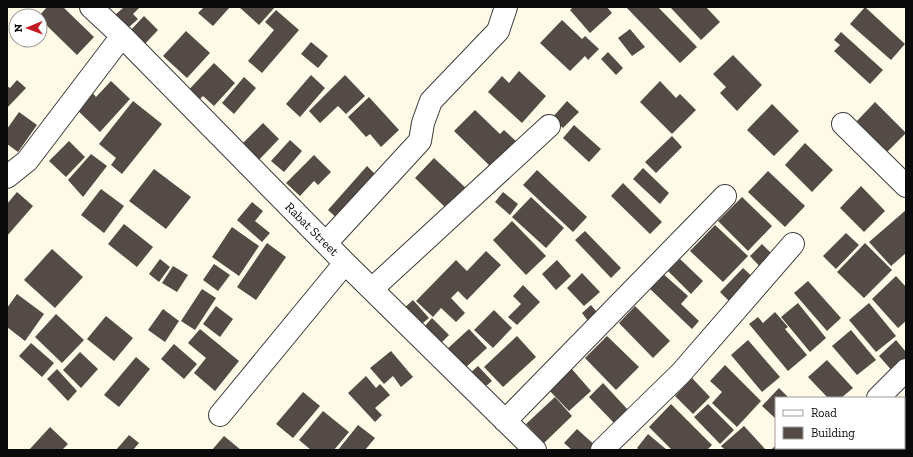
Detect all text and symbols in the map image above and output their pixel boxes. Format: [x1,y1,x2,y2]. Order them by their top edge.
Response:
north arrow [8,8,48,48]
text: N [12,23,25,32]
street label: Rabat Street [282,199,342,259]
legend [775,397,905,449]
text: Road [811,406,837,420]
text: Building [811,426,855,440]

